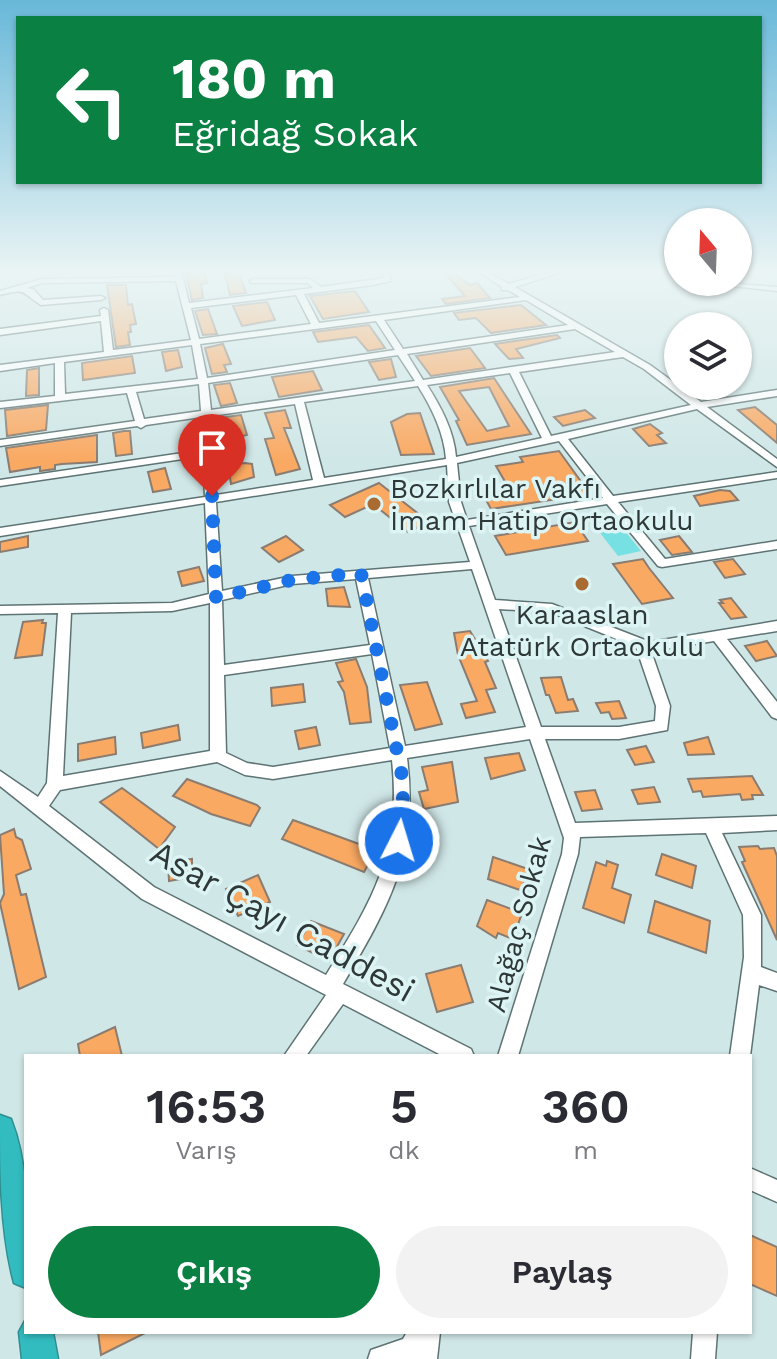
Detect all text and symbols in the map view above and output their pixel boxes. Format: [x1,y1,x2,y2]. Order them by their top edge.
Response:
text: 180 m [172,46,336,112]
icon: left [40,48,144,152]
text: Eğridağ Sokak [172,113,418,155]
north arrow [664,208,752,296]
map controls [664,208,752,400]
button: layers [664,312,752,400]
pin [178,414,246,496]
icon: arrive [190,426,234,470]
place label: Bozkırlılar Vakfı İmam Hatip Ortaokulu [390,472,694,537]
marker: Bozkırlılar Vakfı İmam Hatip Ortaokulu [365,495,383,513]
marker: Karaaslan Atatürk Ortaokulu [573,575,591,593]
place label: Karaaslan Atatürk Ortaokulu [460,598,704,663]
position arrow [357,799,441,883]
street label: Asar Çayı Caddesi [144,832,422,1010]
street label: Alağaç Sokak [479,832,558,1016]
text: 16:53 [146,1078,266,1135]
text: 5 [390,1078,418,1135]
text: 360 [542,1078,630,1135]
text: Varış [176,1135,237,1165]
text: dk [388,1135,419,1165]
text: m [573,1135,598,1165]
button: Çıkış [48,1226,380,1318]
button: Paylaş [396,1226,728,1318]

